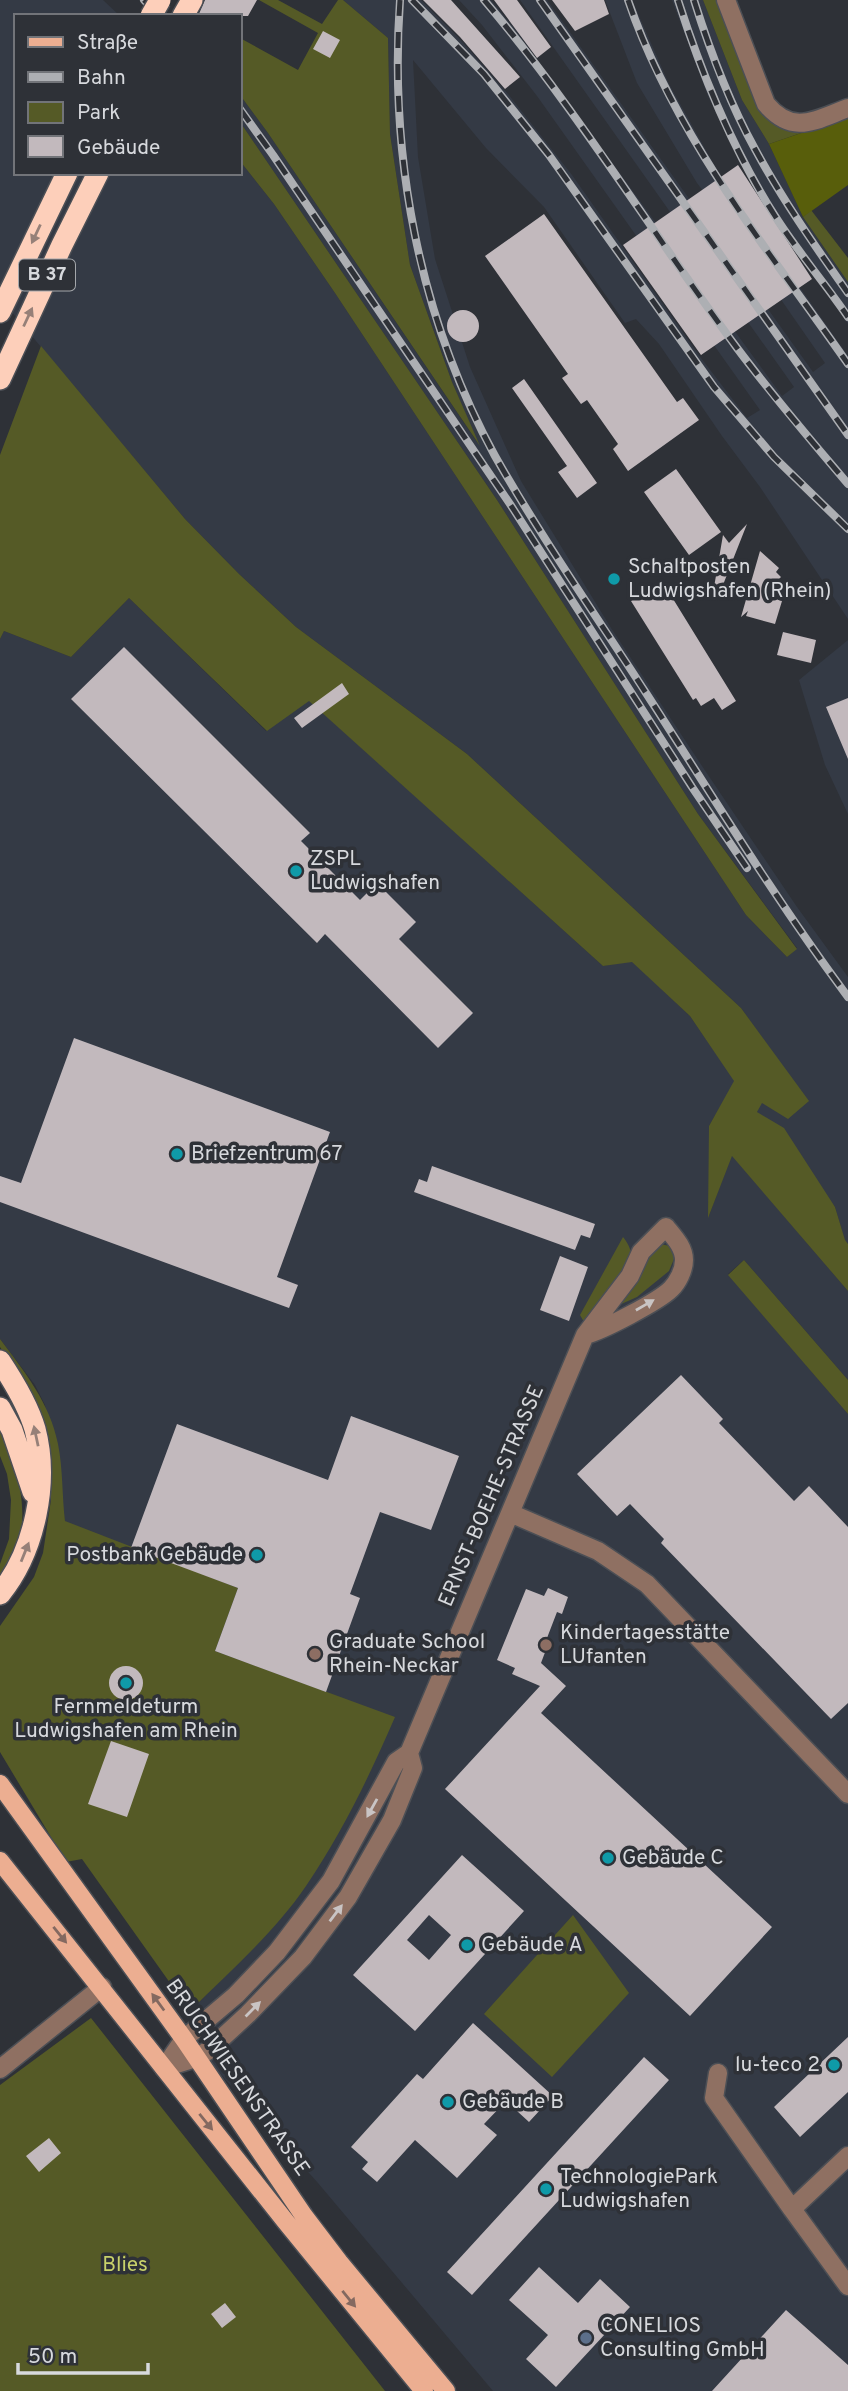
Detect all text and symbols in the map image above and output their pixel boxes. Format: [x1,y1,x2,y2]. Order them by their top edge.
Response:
legend [14,14,242,175]
text: Straße [77,30,138,57]
text: Bahn [77,65,126,92]
text: Park [77,100,120,127]
text: Gebäude [77,135,160,162]
one-way arrow [31,224,42,244]
road number: B 37 [19,260,75,290]
one-way arrow [22,307,34,327]
place label: Schaltposten Ludwigshafen (Rhein) [628,554,831,605]
marker: Schaltposten Ludwigshafen (Rhein) [606,571,622,587]
place label: ZSPL Ludwigshafen [310,846,440,897]
marker: ZSPL Ludwigshafen [288,863,304,879]
place label: Briefzentrum 67 [191,1141,342,1168]
marker: Briefzentrum 67 [169,1146,185,1162]
one-way arrow [636,1298,655,1311]
street label: ERNST-BOEHE-STRASSE [433,1381,551,1611]
one-way arrow [30,1425,41,1447]
one-way arrow [20,1541,31,1562]
place label: Postbank Gebäude [66,1542,243,1569]
marker: Postbank Gebäude [249,1547,265,1563]
place label: Kindertagesstätte LUfanten [560,1620,730,1671]
place label: Graduate School Rhein-Neckar [329,1629,485,1680]
marker: Kindertagesstätte LUfanten [538,1637,554,1653]
marker: Graduate School Rhein-Neckar [307,1646,323,1662]
marker: Fernmeldeturm Ludwigshafen am Rhein [118,1675,134,1691]
place label: Fernmeldeturm Ludwigshafen am Rhein [14,1694,238,1745]
one-way arrow [366,1798,378,1818]
place label: Gebäude C [622,1845,724,1872]
marker: Gebäude C [600,1850,616,1866]
one-way arrow [329,1904,343,1922]
one-way arrow [52,1925,67,1943]
place label: Gebäude A [481,1932,583,1959]
marker: Gebäude A [459,1937,475,1953]
street label: BRUCHWIESENSTRASSE [159,1974,315,2182]
one-way arrow [151,1993,165,2011]
one-way arrow [244,2001,261,2018]
place label: lu-teco 2 [735,2052,820,2079]
marker: lu-teco 2 [826,2057,842,2073]
place label: Gebäude B [462,2089,564,2116]
marker: Gebäude B [440,2094,456,2110]
one-way arrow [199,2113,213,2131]
place label: TechnologiePark Ludwigshafen [560,2164,718,2215]
marker: TechnologiePark Ludwigshafen [538,2181,554,2197]
park label: Blies [102,2252,148,2279]
one-way arrow [341,2291,356,2308]
place label: CONELIOS Consulting GmbH [600,2313,765,2364]
marker: CONELIOS Consulting GmbH [578,2330,594,2346]
scale bar [18,2332,147,2376]
text: 50 m [28,2344,77,2371]

